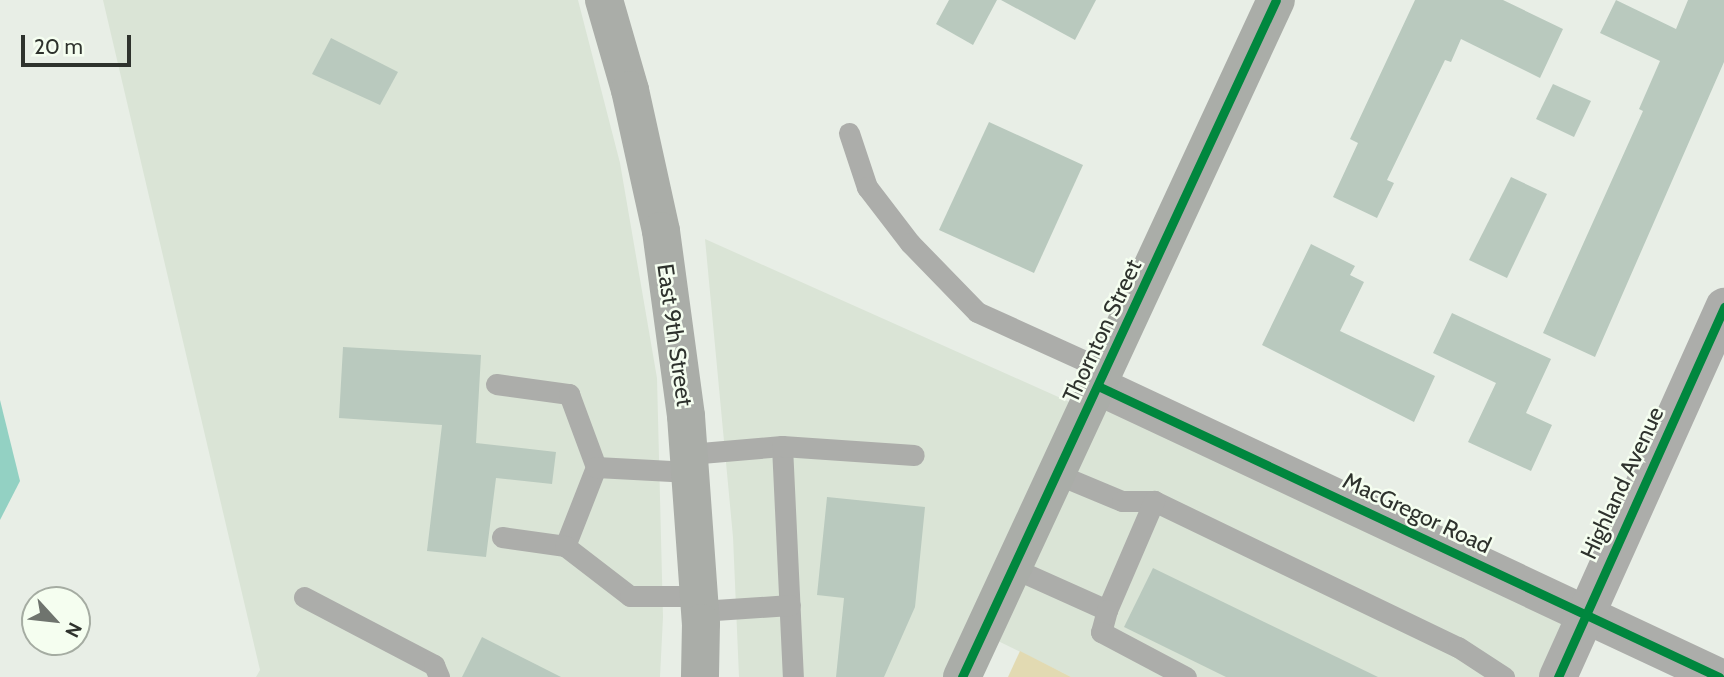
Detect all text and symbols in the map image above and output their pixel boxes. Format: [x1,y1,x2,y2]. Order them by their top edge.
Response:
scale bar [24,21,135,65]
text: 20 m [34,34,83,59]
street label: Thornton Street [1057,255,1147,407]
street label: East 9th Street [651,262,699,408]
street label: Highland Avenue [1575,402,1669,564]
street label: MacGregor Road [1339,467,1495,559]
north arrow [21,586,91,656]
text: N [60,619,87,641]

